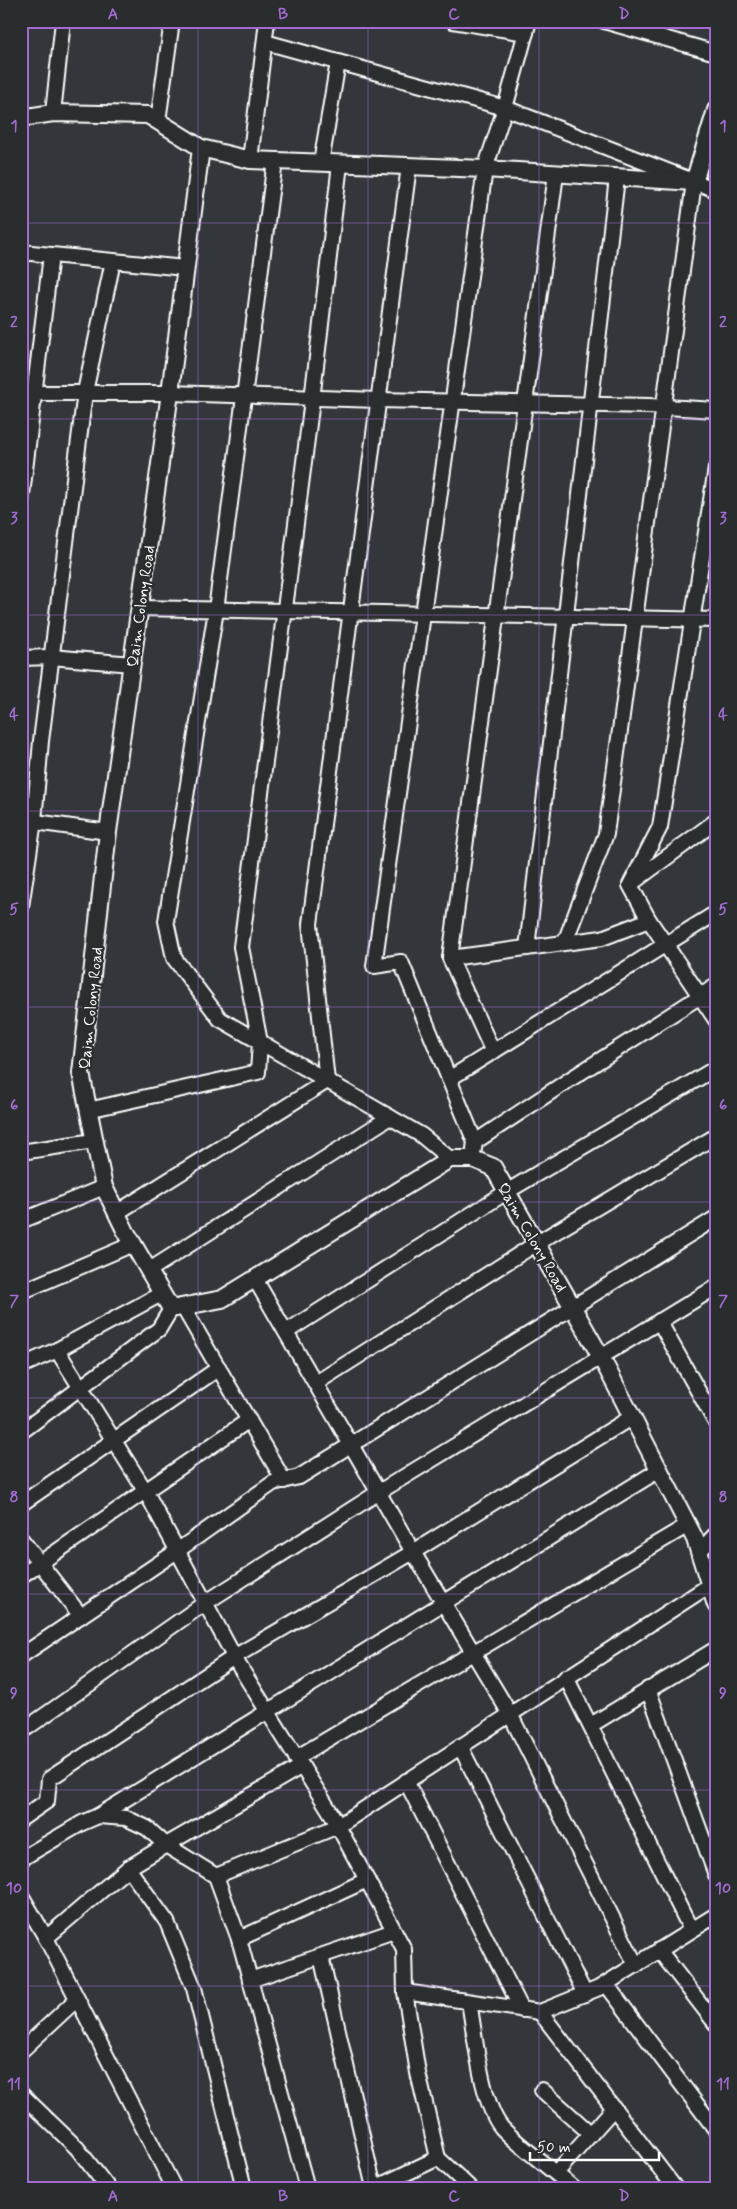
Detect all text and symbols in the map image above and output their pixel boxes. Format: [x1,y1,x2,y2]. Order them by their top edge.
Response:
text: A [108,4,118,25]
text: B [278,4,288,25]
text: C [448,4,460,25]
text: D [618,4,630,25]
text: 1 [10,116,18,137]
text: 1 [719,116,727,137]
text: 2 [10,312,18,333]
text: 2 [719,312,727,333]
text: 3 [10,508,18,529]
text: 3 [719,508,727,529]
street label: Qaim Colony Road [123,544,160,669]
text: 4 [9,704,19,725]
text: 4 [718,704,728,725]
text: 5 [9,899,19,920]
text: 5 [718,899,728,920]
street label: Qaim Colony Road [75,946,108,1070]
text: 6 [10,1095,18,1116]
text: 6 [719,1095,727,1116]
street label: Qaim Colony Road [492,1179,572,1296]
text: 7 [9,1291,19,1312]
text: 7 [718,1291,728,1312]
text: 8 [9,1487,19,1508]
text: 8 [718,1487,728,1508]
text: 9 [10,1683,18,1704]
text: 9 [719,1683,727,1704]
text: 10 [6,1878,22,1899]
text: 10 [715,1878,731,1899]
text: 11 [7,2074,21,2095]
text: 11 [716,2074,730,2095]
scale bar [530,2129,658,2161]
text: 50 m [537,2138,571,2158]
text: A [108,2186,118,2207]
text: B [278,2186,288,2207]
text: C [448,2186,460,2207]
text: D [618,2186,630,2207]

